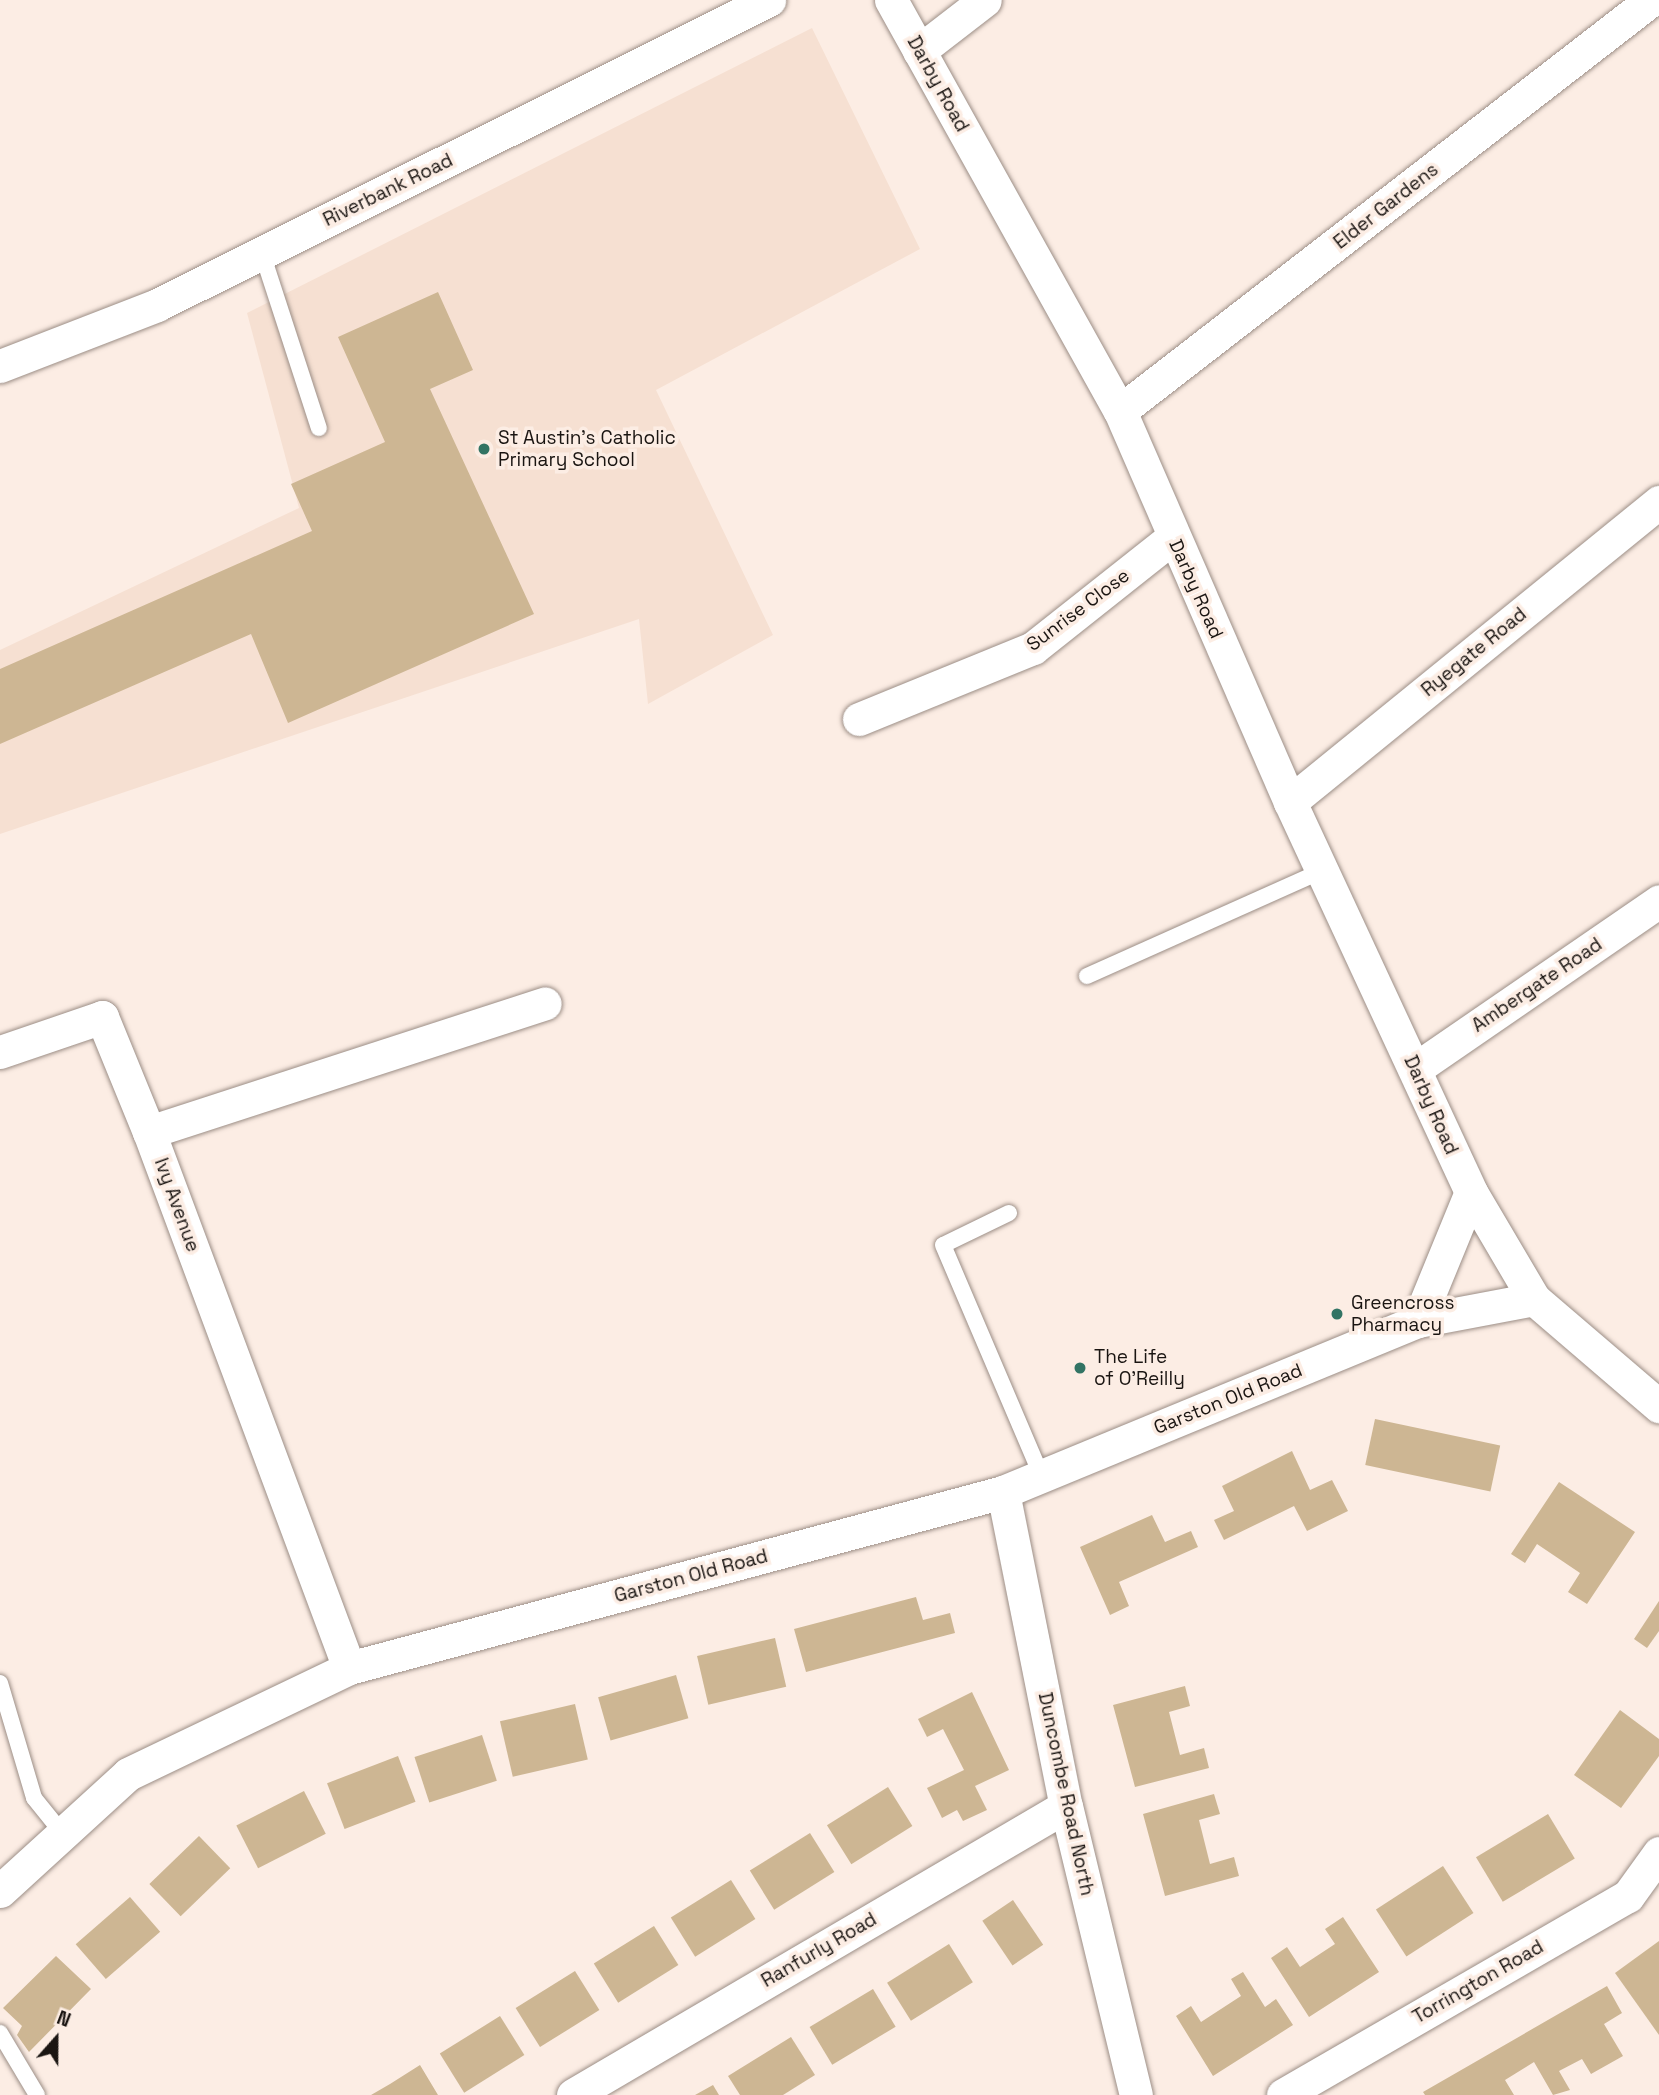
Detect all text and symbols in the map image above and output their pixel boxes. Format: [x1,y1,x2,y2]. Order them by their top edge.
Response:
street label: Darby Road [902,32,974,136]
street label: Riverbank Road [319,149,457,231]
street label: Elder Gardens [1329,158,1443,254]
place label: St Austin's Catholic Primary School [498,427,676,471]
marker: St Austin's Catholic Primary School [476,441,492,457]
street label: Darby Road [1164,536,1228,642]
street label: Sunrise Close [1022,564,1134,656]
street label: Ryegate Road [1417,603,1531,701]
street label: Ambergate Road [1467,933,1607,1037]
street label: Darby Road [1399,1052,1463,1158]
street label: Ivy Avenue [149,1155,205,1255]
place label: Greencross Pharmacy [1351,1292,1454,1336]
marker: Greencross Pharmacy [1329,1306,1345,1322]
place label: The Life of O'Reilly [1094,1346,1185,1390]
street label: Garston Old Road [1150,1359,1306,1439]
marker: The Life of O'Reilly [1072,1360,1088,1376]
street label: Garston Old Road [612,1545,770,1607]
street label: Duncombe Road North [1033,1690,1099,1898]
street label: Ranfurly Road [757,1908,881,1992]
street label: Torrington Road [1409,1935,1547,2029]
north arrow [21,2004,91,2074]
text: N [53,2005,74,2033]

